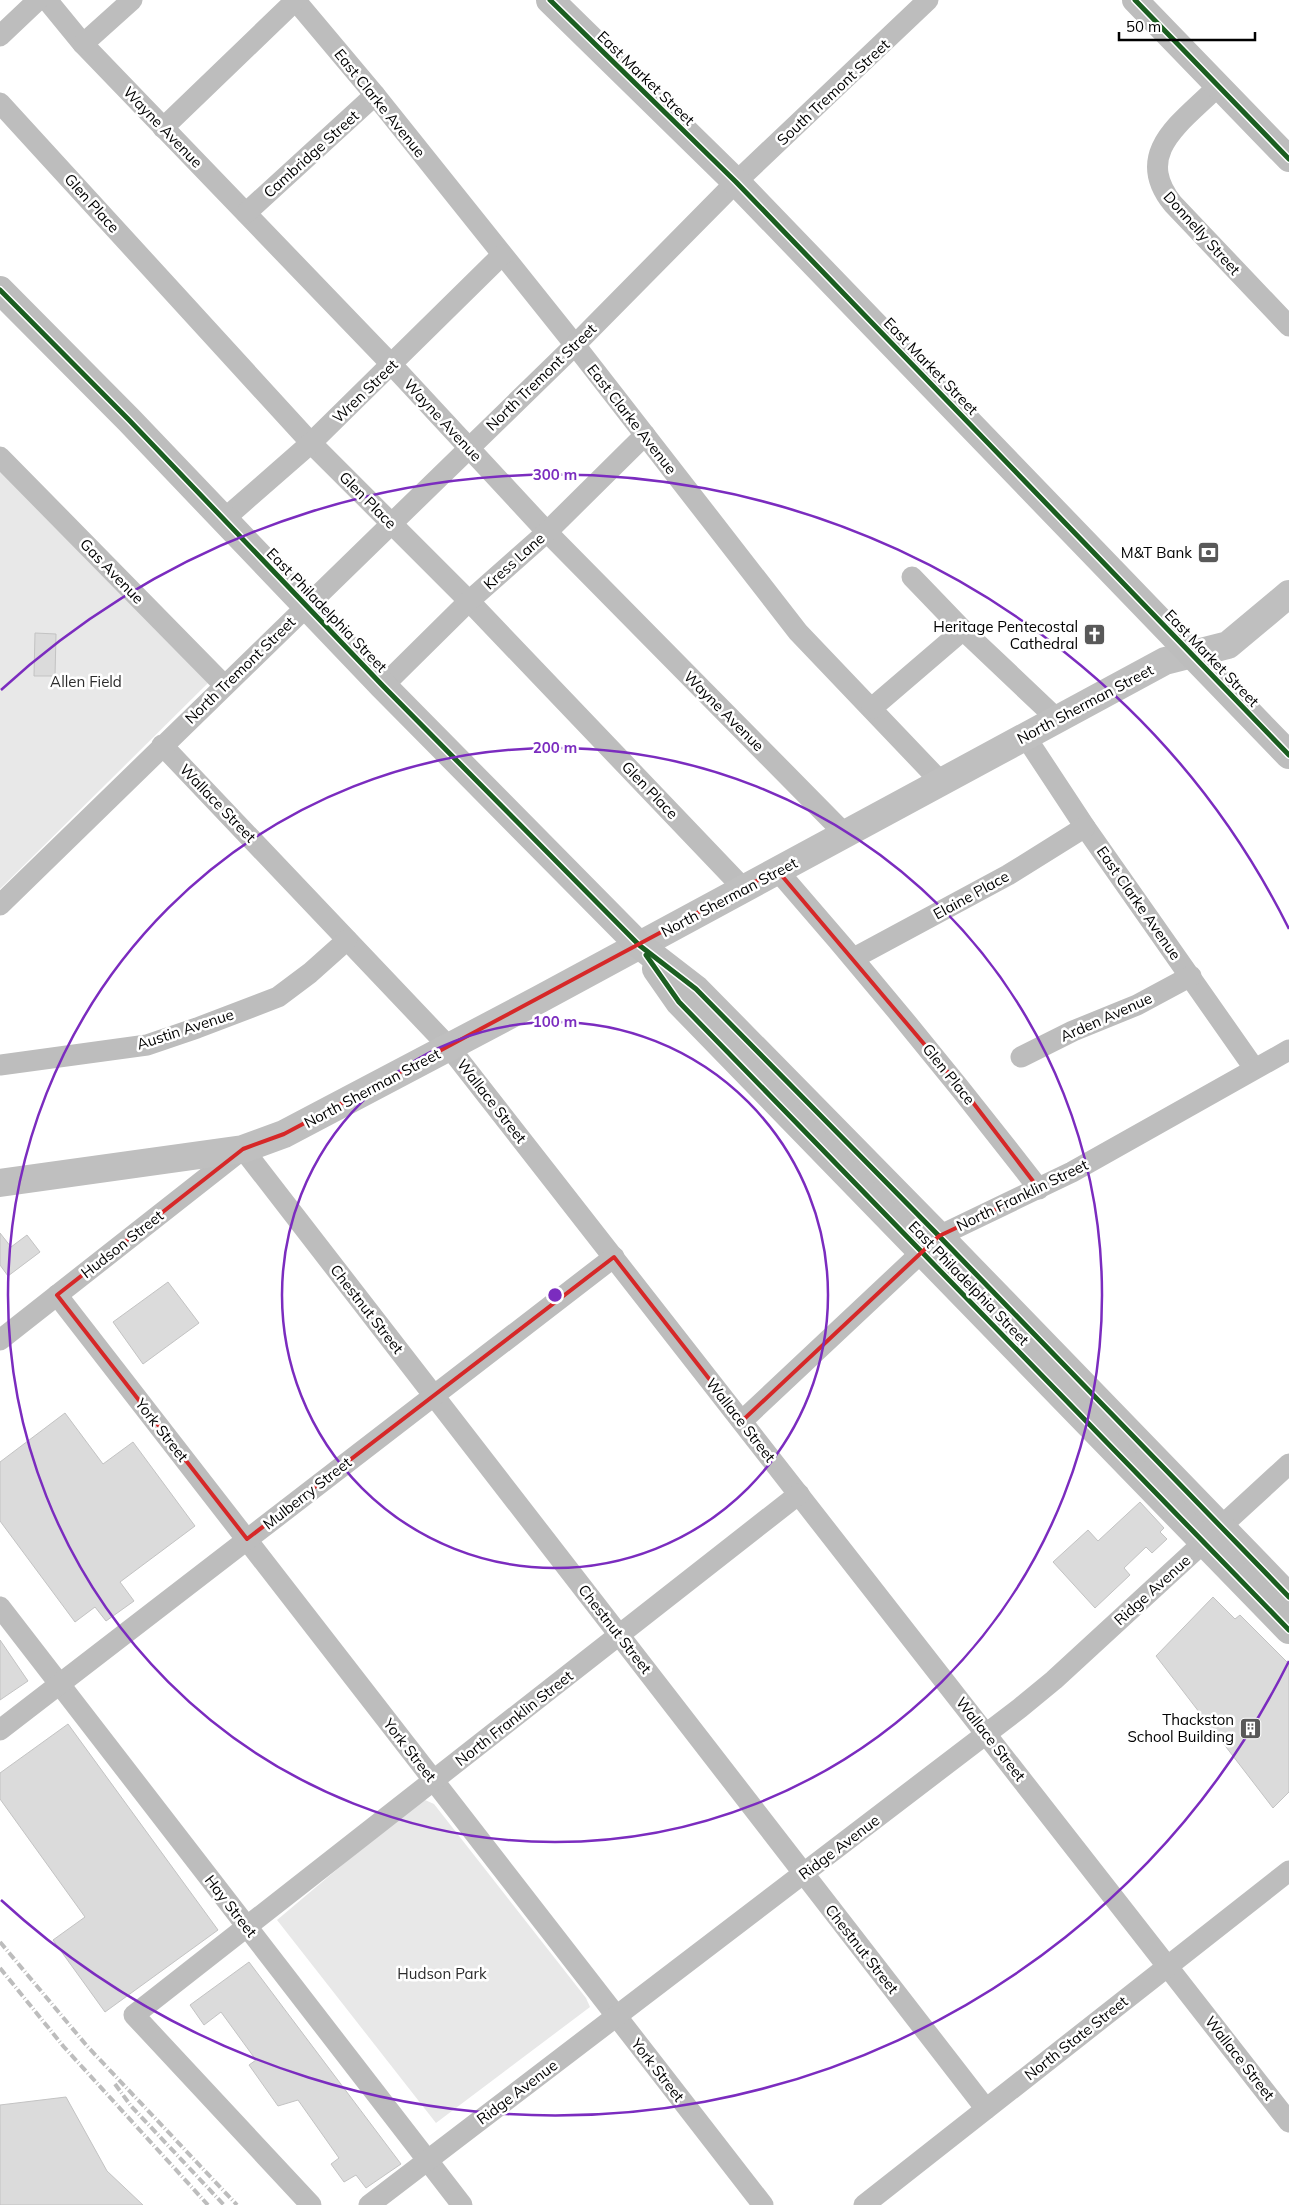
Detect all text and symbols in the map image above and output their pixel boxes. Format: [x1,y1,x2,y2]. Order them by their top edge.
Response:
scale bar [1119,10,1255,42]
text: 50 m [1126,17,1161,36]
street label: East Market Street [593,27,699,129]
street label: South Tremont Street [773,35,893,149]
street label: East Clarke Avenue [330,45,430,161]
street label: Wayne Avenue [119,82,207,172]
street label: Cambridge Street [259,106,363,202]
street label: Glen Place [60,169,124,237]
street label: Donnelly Street [1159,187,1245,279]
street label: East Market Street [880,313,982,419]
street label: North Tremont Street [482,319,600,435]
street label: Wren Street [328,355,402,427]
street label: East Clarke Avenue [583,360,681,478]
street label: Wayne Avenue [400,375,486,465]
text: 300 m [533,465,577,484]
street label: Glen Place [335,467,401,533]
street label: Kress Lane [479,529,549,593]
street label: Gas Avenue [76,534,148,608]
bank icon: M&T Bank [1196,540,1220,564]
place label: M&T Bank [1121,543,1192,562]
street label: East Philadelphia Street [263,544,391,676]
street label: East Market Street [1161,605,1263,711]
street label: North Tremont Street [181,612,299,728]
place label: Heritage Pentecostal Cathedral [933,617,1078,653]
church icon: Heritage Pentecostal Cathedral [1082,623,1106,647]
street label: North Sherman Street [1014,660,1156,748]
street label: Wayne Avenue [680,667,768,755]
park label: Allen Field [50,672,122,691]
text: 200 m [533,738,577,757]
street label: Glen Place [618,757,682,823]
street label: Wallace Street [176,760,260,846]
street label: East Clarke Avenue [1093,843,1185,963]
street label: North Sherman Street [658,853,800,941]
street label: Elaine Place [930,866,1012,924]
street label: Arden Avenue [1057,988,1155,1046]
street label: Austin Avenue [134,1004,236,1054]
text: 100 m [533,1012,577,1031]
street label: Glen Place [919,1040,979,1108]
street label: North Sherman Street [301,1044,443,1132]
street label: Wallace Street [453,1055,531,1147]
street label: North Franklin Street [953,1155,1091,1235]
street label: Hudson Street [77,1206,167,1282]
street label: East Philadelphia Street [905,1217,1033,1349]
street label: Chestnut Street [326,1261,408,1357]
centre of rings [546,1286,564,1304]
street label: Wallace Street [702,1374,780,1466]
street label: York Street [131,1394,193,1465]
street label: Mulberry Street [259,1453,355,1533]
street label: Ridge Avenue [1110,1551,1194,1629]
street label: Chestnut Street [574,1581,656,1677]
street label: North Franklin Street [451,1666,577,1770]
street label: Wallace Street [952,1693,1030,1785]
place label: Thackston School Building [1127,1710,1234,1746]
street label: York Street [379,1714,441,1785]
building icon: Thackston School Building [1238,1716,1262,1740]
street label: Ridge Avenue [795,1810,883,1884]
street label: Hay Street [201,1871,261,1941]
street label: Chestnut Street [821,1901,903,1997]
park label: Hudson Park [397,1964,487,1983]
street label: North State Street [1021,1992,1131,2084]
street label: Wallace Street [1201,2012,1279,2104]
street label: York Street [627,2034,689,2105]
street label: Ridge Avenue [473,2055,561,2129]

